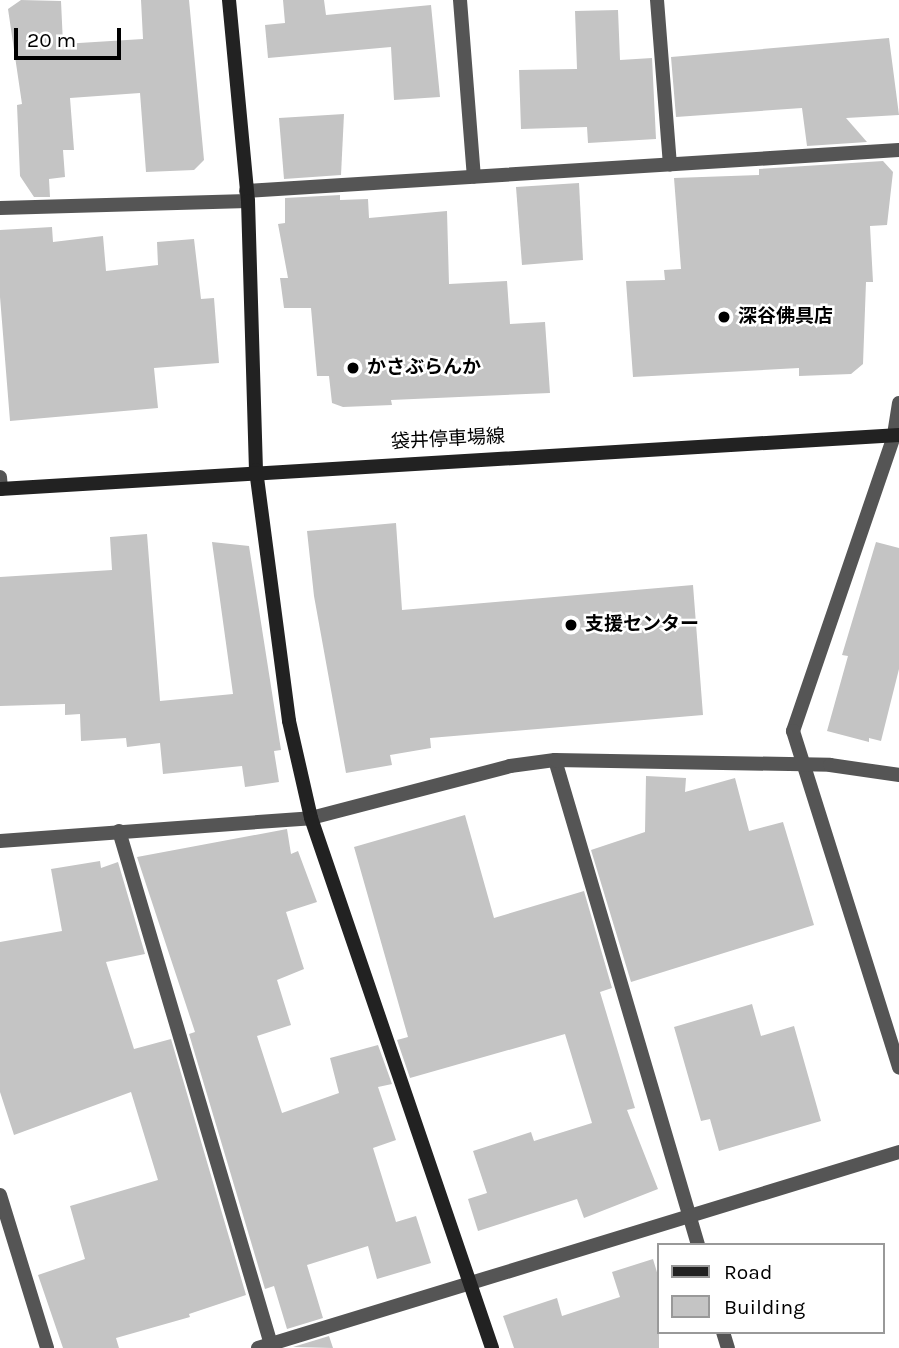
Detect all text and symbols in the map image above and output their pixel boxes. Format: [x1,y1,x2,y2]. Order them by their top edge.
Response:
scale bar [18,14,124,58]
text: 20 m [27,28,76,52]
place label: 深谷佛具店 [738,306,833,328]
marker: 深谷佛具店 [716,309,732,325]
place label: かさぶらんか [367,357,481,379]
marker: かさぶらんか [345,360,361,376]
street label: 袋井停車場線 [390,426,506,454]
place label: 支援センター [585,614,699,636]
marker: 支援センター [563,617,579,633]
legend [657,1243,885,1334]
text: Road [724,1260,772,1284]
text: Building [724,1295,805,1319]

